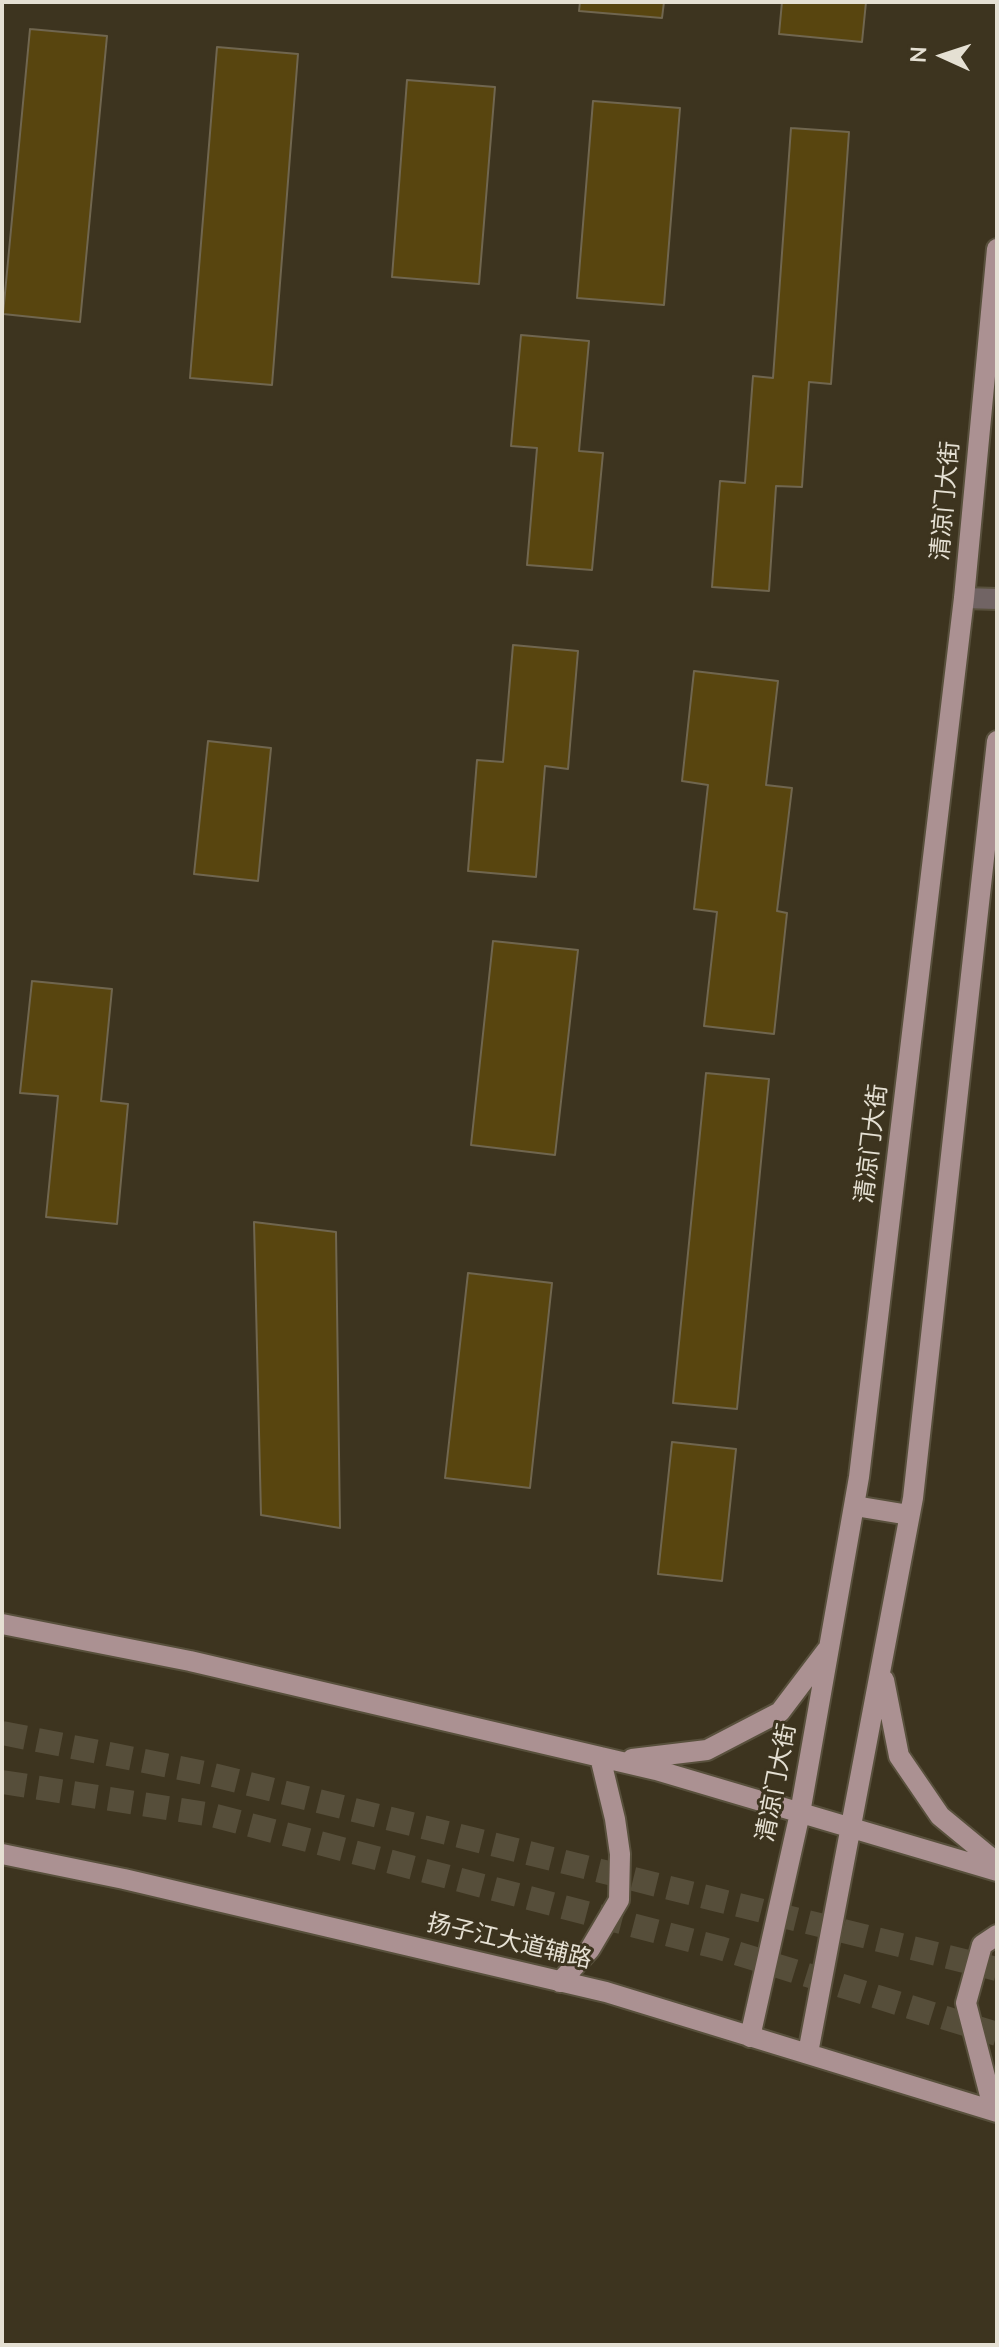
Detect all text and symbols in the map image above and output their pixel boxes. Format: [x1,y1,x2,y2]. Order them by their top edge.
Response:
north arrow [903,16,983,96]
text: N [904,46,934,64]
street label: 清凉门大街 [927,440,967,562]
street label: 清凉门大街 [851,1083,895,1205]
street label: 清凉门大街 [752,1721,804,1845]
street label: 扬子江大道辅路 [424,1910,594,1976]

